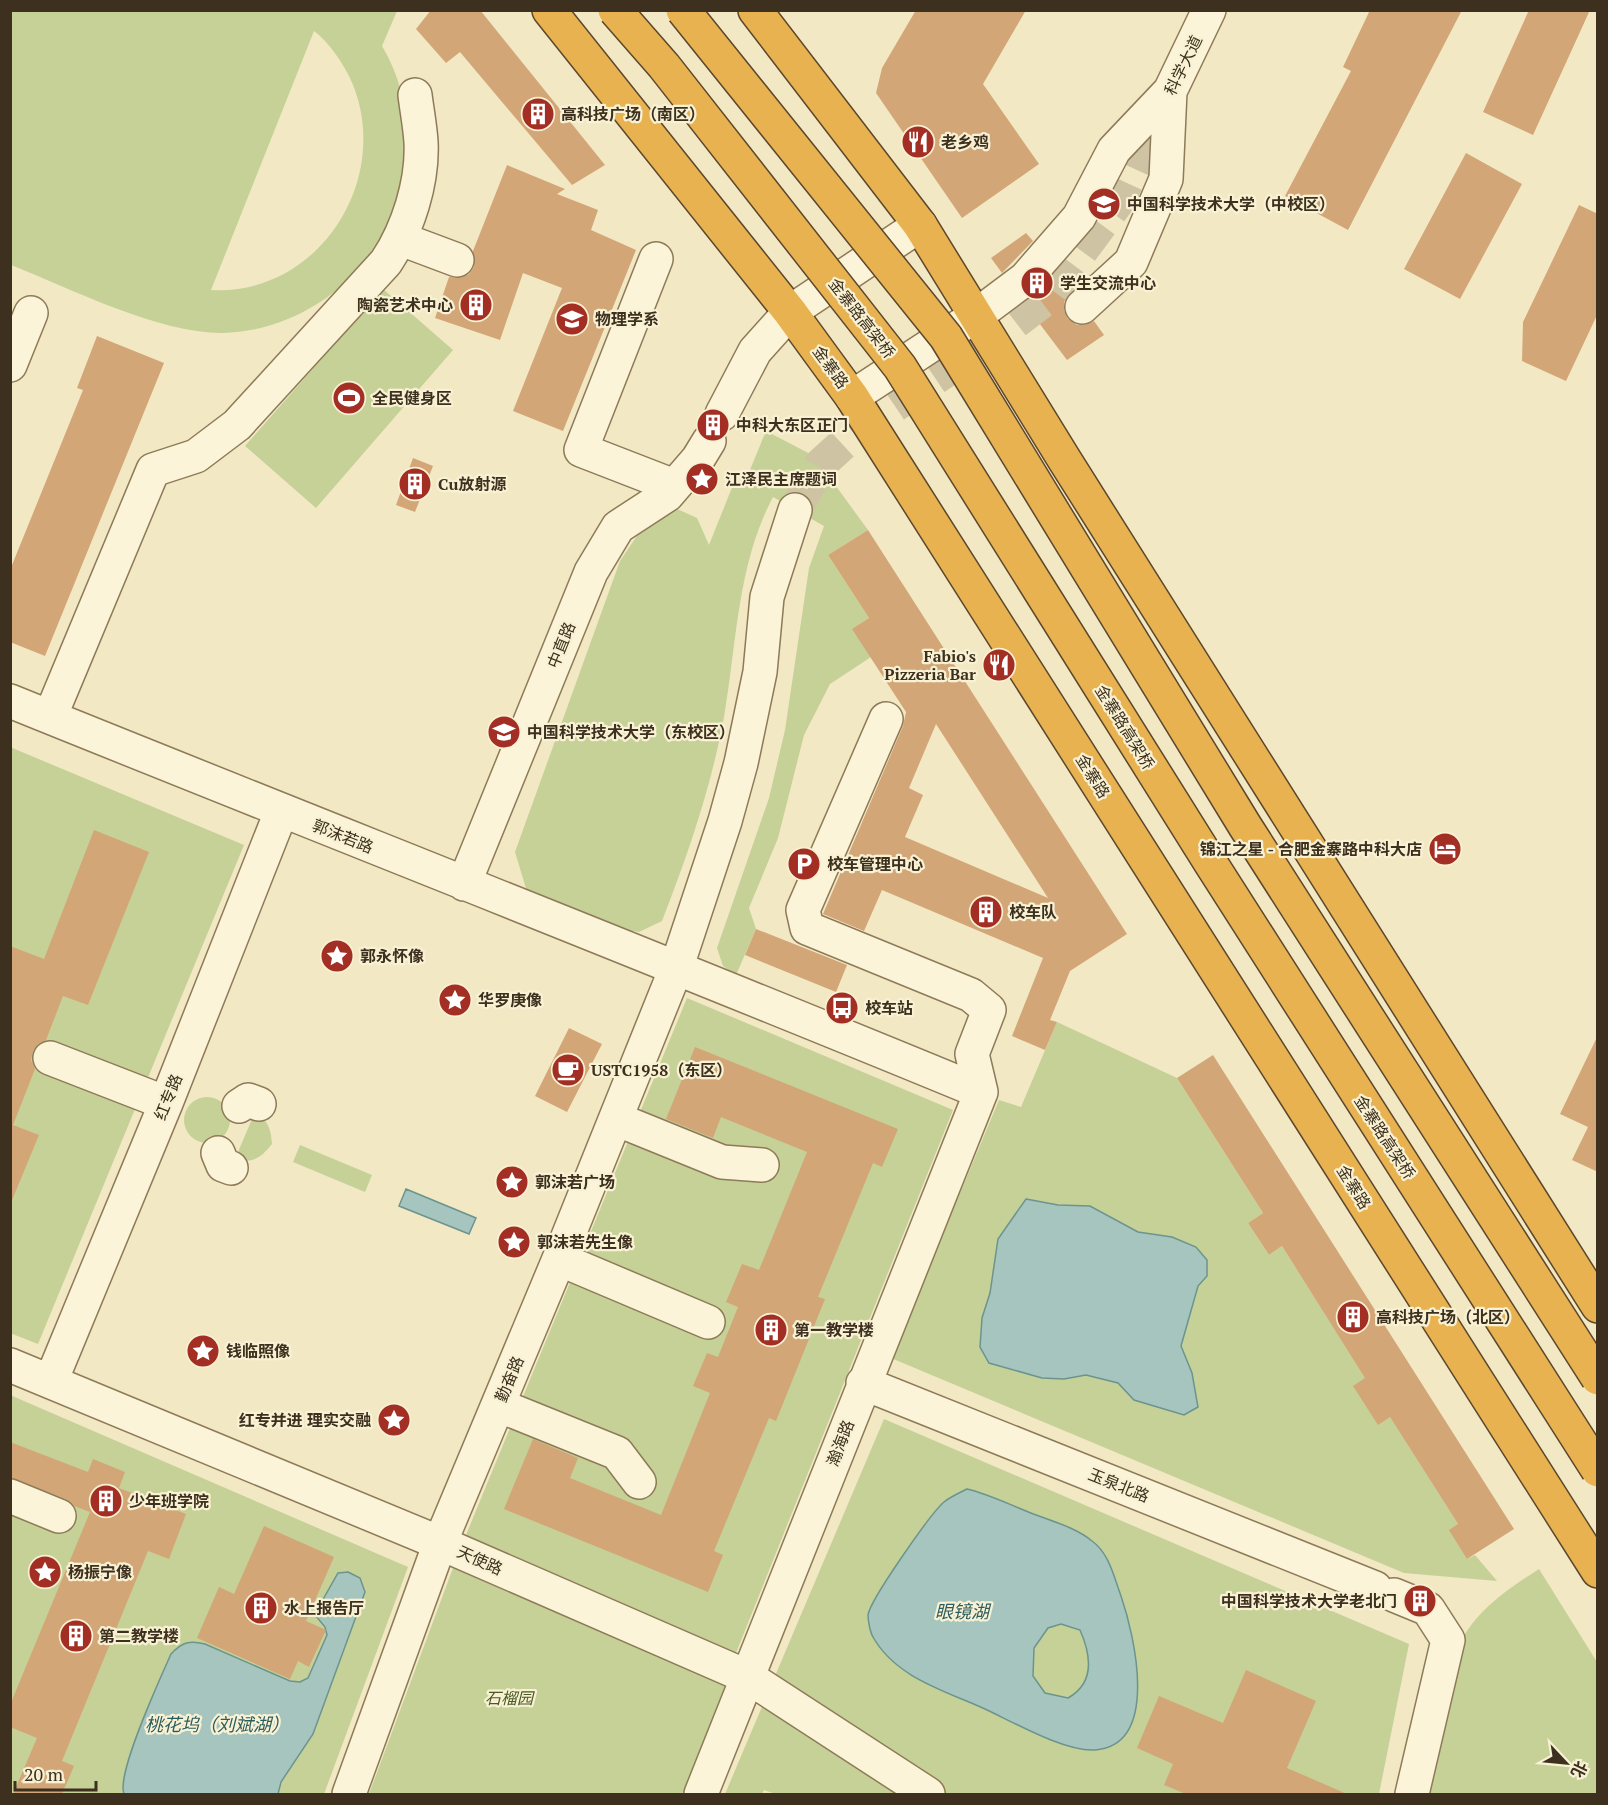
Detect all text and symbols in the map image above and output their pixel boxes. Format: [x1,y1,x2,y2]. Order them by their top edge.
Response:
street label: 科学大道 [1159,31,1207,99]
building icon: 高科技广场（南区） [520,96,556,132]
place label: 高科技广场（南区） [561,103,705,125]
restaurant icon: 老乡鸡 [900,124,936,160]
place label: 老乡鸡 [941,131,989,153]
school or university icon: 中国科学技术大学（中校区） [1086,186,1122,222]
place label: 中国科学技术大学（中校区） [1127,193,1335,215]
building icon: 学生交流中心 [1019,265,1055,301]
place label: 学生交流中心 [1060,272,1156,294]
street label: 金寨路高架桥 [824,273,900,363]
building icon: 陶瓷艺术中心 [458,287,494,323]
place label: 陶瓷艺术中心 [357,294,453,316]
school or university icon: 物理学系 [554,301,590,337]
place label: 物理学系 [595,308,659,330]
street label: 金寨路 [808,341,854,393]
sports icon: 全民健身区 [331,380,367,416]
place label: 全民健身区 [372,387,452,409]
building icon: 中科大东区正门 [695,407,731,443]
place label: 中科大东区正门 [736,414,848,436]
place icon: 江泽民主席题词 [684,461,720,497]
building icon: Cu放射源 [397,466,433,502]
place label: 江泽民主席题词 [725,468,837,490]
place label: Cu放射源 [438,473,506,495]
street label: 中直路 [542,619,580,671]
place label: Fabio's Pizzeria Bar [884,645,976,685]
restaurant icon: Fabio's Pizzeria Bar [981,647,1017,683]
street label: 金寨路高架桥 [1090,680,1160,774]
school or university icon: 中国科学技术大学（东校区） [486,714,522,750]
place label: 中国科学技术大学（东校区） [527,721,735,743]
street label: 金寨路 [1071,750,1115,802]
street label: 郭沫若路 [309,814,377,858]
hotel icon: 锦江之星 - 合肥金寨路中科大店 [1427,831,1463,867]
place label: 锦江之星 - 合肥金寨路中科大店 [1200,838,1422,860]
parking icon: 校车管理中心 [786,846,822,882]
place label: 校车管理中心 [827,853,923,875]
building icon: 校车队 [968,894,1004,930]
place label: 校车队 [1009,901,1057,923]
place icon: 郭永怀像 [319,938,355,974]
place label: 郭永怀像 [360,945,424,967]
place icon: 华罗庚像 [437,982,473,1018]
place label: 华罗庚像 [478,989,542,1011]
bus stop icon: 校车站 [824,990,860,1026]
place label: 校车站 [865,997,913,1019]
cafe icon: USTC1958（东区） [550,1052,586,1088]
place label: USTC1958（东区） [591,1059,732,1081]
street label: 红专路 [149,1071,187,1123]
street label: 金寨路高架桥 [1350,1091,1420,1183]
street label: 金寨路 [1332,1161,1376,1213]
place icon: 郭沫若广场 [494,1164,530,1200]
place label: 郭沫若广场 [535,1171,615,1193]
place icon: 郭沫若先生像 [496,1224,532,1260]
place label: 郭沫若先生像 [537,1231,633,1253]
building icon: 高科技广场（北区） [1335,1299,1371,1335]
place label: 高科技广场（北区） [1376,1306,1520,1328]
building icon: 第一教学楼 [753,1312,789,1348]
place label: 第一教学楼 [794,1319,874,1341]
place icon: 钱临照像 [185,1333,221,1369]
place label: 钱临照像 [226,1340,290,1362]
street label: 勤奋路 [489,1353,529,1405]
place icon: 红专并进 理实交融 [376,1402,412,1438]
place label: 红专并进 理实交融 [239,1409,371,1431]
street label: 瀚海路 [821,1417,859,1469]
street label: 玉泉北路 [1085,1463,1153,1507]
building icon: 少年班学院 [88,1483,124,1519]
place label: 少年班学院 [129,1490,209,1512]
street label: 天使路 [454,1540,506,1580]
place icon: 杨振宁像 [27,1554,63,1590]
place label: 杨振宁像 [68,1561,132,1583]
building icon: 中国科学技术大学老北门 [1402,1583,1438,1619]
building icon: 水上报告厅 [243,1590,279,1626]
place label: 中国科学技术大学老北门 [1221,1590,1397,1612]
place label: 水上报告厅 [284,1597,364,1619]
water label: 眼镜湖 [935,1599,992,1623]
building icon: 第二教学楼 [58,1618,94,1654]
place label: 第二教学楼 [99,1625,179,1647]
park label: 石榴园 [485,1687,535,1709]
water label: 桃花坞（刘斌湖） [145,1712,289,1736]
north arrow [1536,1733,1596,1793]
scale bar [15,1754,96,1792]
text: 北 [1566,1758,1593,1782]
text: 20 m [24,1762,64,1786]

